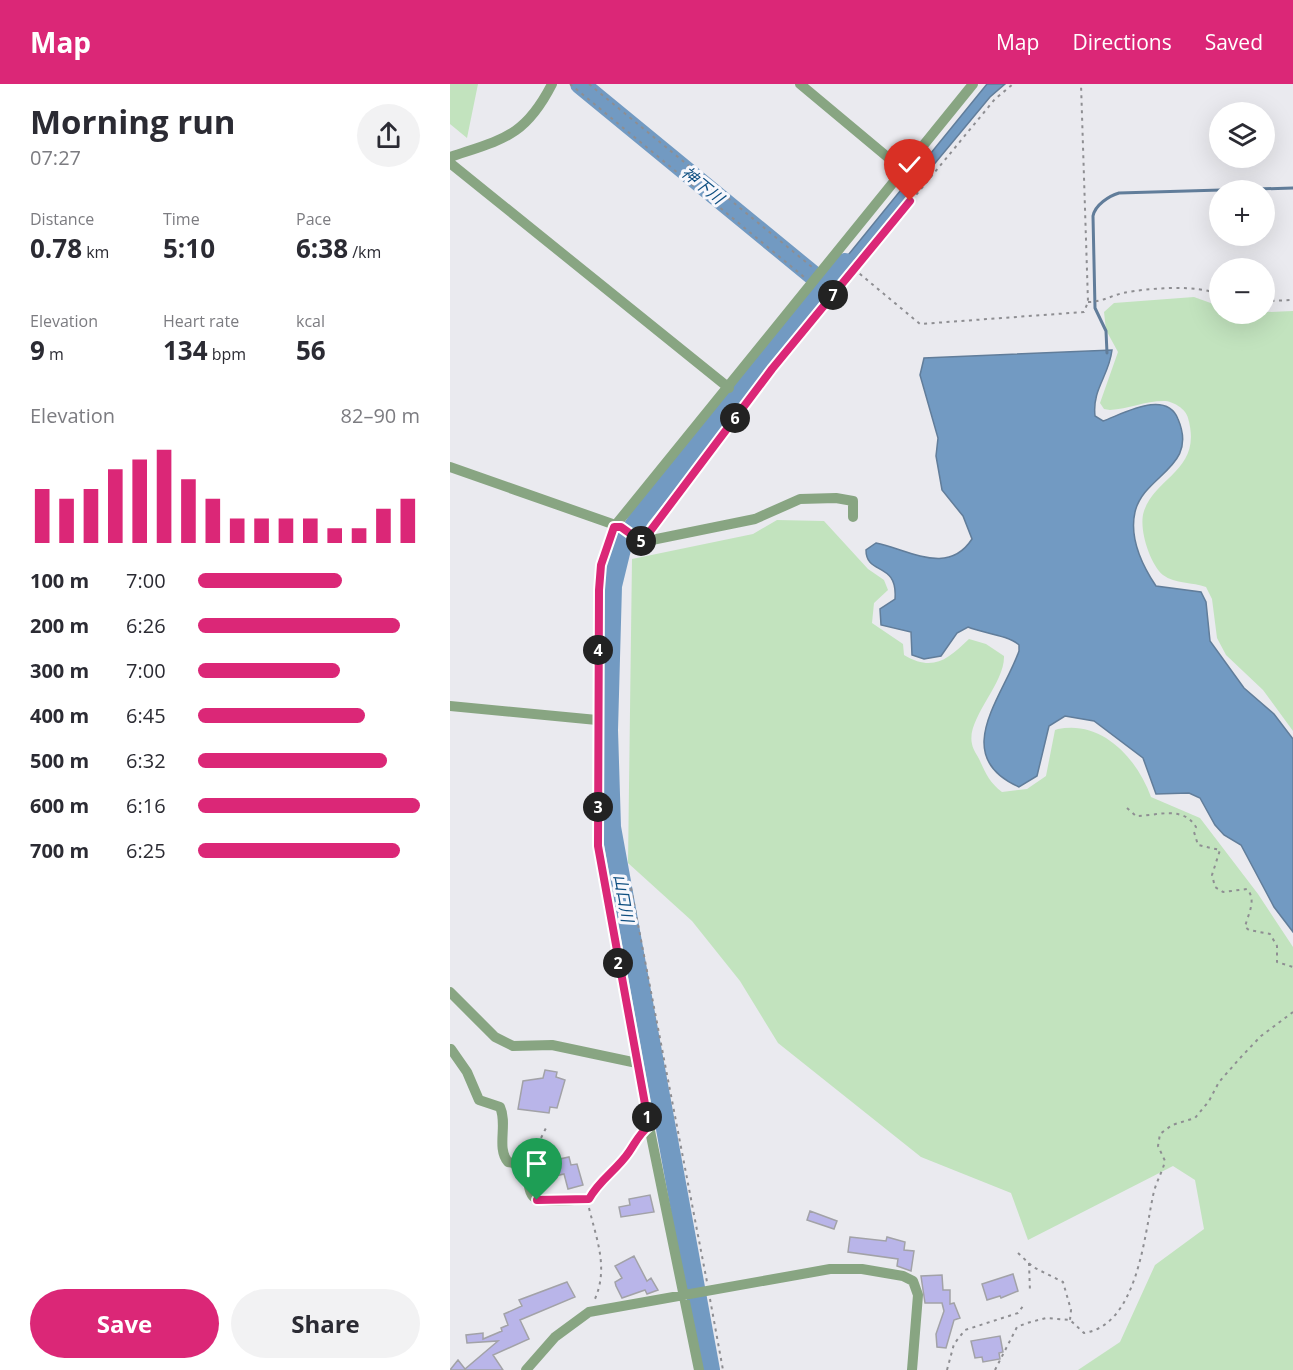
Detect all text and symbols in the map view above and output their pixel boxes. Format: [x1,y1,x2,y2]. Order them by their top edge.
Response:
text: Map [30,23,91,61]
text: Map [996,28,1039,56]
text: Directions [1072,28,1172,56]
text: Saved [1205,28,1263,56]
text: Morning run [30,99,236,144]
map controls [1209,102,1275,324]
button: layers [1209,102,1275,168]
button: share [357,104,420,167]
pin [884,139,935,201]
text: 07:27 [30,144,81,171]
icon: check [893,148,926,181]
water label: 神下川 [677,161,730,210]
button: + [1209,180,1275,246]
text: Distance [30,208,94,230]
text: Time [163,208,200,230]
text: Pace [296,208,331,230]
text: 0.78 [30,230,82,266]
text: 5:10 [163,230,215,266]
text: 6:38 [296,230,348,266]
text: km [82,241,109,263]
text: /km [348,241,381,263]
button: − [1209,258,1275,324]
pin: 7 [818,280,848,310]
text: 7 [828,284,838,306]
text: Elevation [30,310,98,332]
text: Heart rate [163,310,239,332]
text: kcal [296,310,325,332]
text: 9 [30,332,45,368]
text: 134 [163,332,208,368]
text: 56 [296,332,326,368]
text: m [45,343,64,365]
text: bpm [208,343,246,365]
text: Elevation [30,402,115,429]
text: 82–90 m [341,402,420,429]
pin: 6 [720,403,750,433]
text: 6 [730,407,740,429]
pin: 5 [626,526,656,556]
text: 5 [636,530,646,552]
text: 100 m [30,567,89,594]
text: 7:00 [126,567,166,594]
text: 200 m [30,612,89,639]
text: 6:26 [126,612,166,639]
pin: 4 [583,635,613,665]
text: 4 [593,639,603,661]
text: 300 m [30,657,89,684]
text: 7:00 [126,657,166,684]
text: 400 m [30,702,89,729]
text: 6:45 [126,702,166,729]
text: 500 m [30,747,89,774]
text: 6:32 [126,747,166,774]
text: 600 m [30,792,89,819]
text: 6:16 [126,792,166,819]
pin: 3 [583,792,613,822]
text: 3 [593,796,603,818]
text: 700 m [30,837,89,864]
text: 6:25 [126,837,166,864]
water label: 山口川 [609,872,639,926]
pin: 2 [603,948,633,978]
text: 2 [613,952,623,974]
pin: 1 [632,1102,662,1132]
text: 1 [642,1106,652,1128]
pin [511,1138,562,1200]
icon: arrive [520,1147,553,1180]
button: Save [30,1289,219,1358]
button: Share [231,1289,420,1358]

